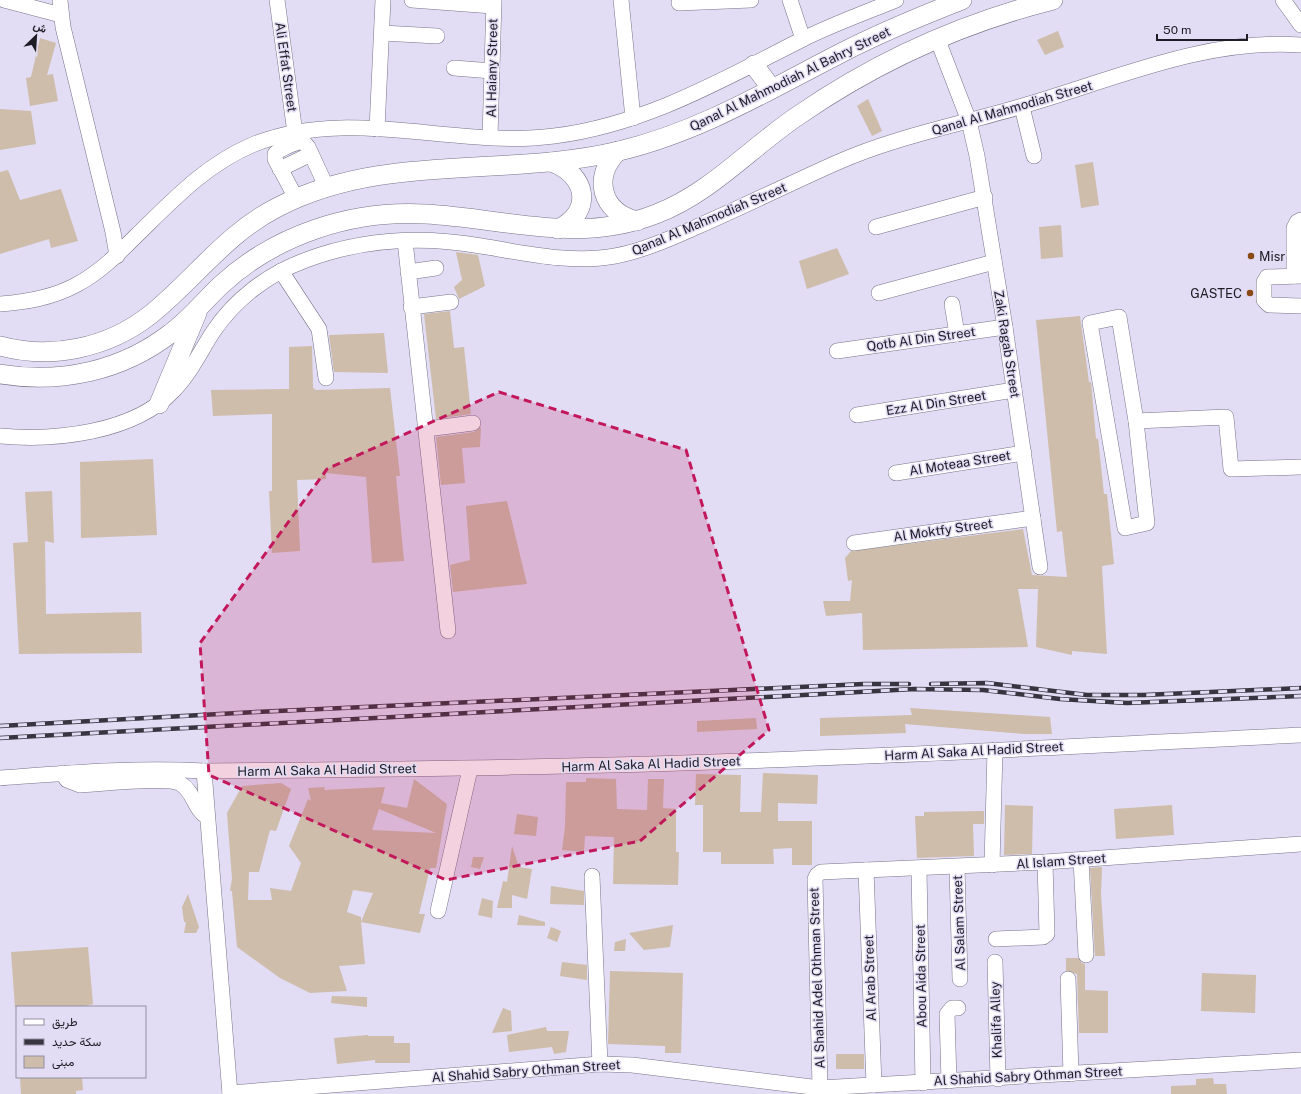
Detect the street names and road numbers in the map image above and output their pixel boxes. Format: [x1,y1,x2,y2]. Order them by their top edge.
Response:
street label: Al Haiany Street [484,18,500,118]
street label: Ali Effat Street [272,21,300,113]
street label: Qanal Al Mahmodiah Al Bahry Street [687,24,893,134]
street label: Qanal Al Mahmodiah Street [930,78,1094,138]
street label: Qanal Al Mahmodiah Street [629,180,789,258]
street label: Zaki Ragab Street [991,289,1023,399]
street label: Qotb Al Din Street [866,324,976,354]
street label: Ezz Al Din Street [885,388,987,418]
street label: Al Moteaa Street [908,448,1012,478]
street label: Al Moktfy Street [892,516,994,544]
street label: Harm Al Saka Al Hadid Street [884,739,1064,763]
street label: Harm Al Saka Al Hadid Street [561,753,741,775]
street label: Harm Al Saka Al Hadid Street [237,761,417,779]
street label: Al Islam Street [1016,850,1106,872]
street label: Al Salam Street [950,875,968,971]
street label: Al Shahid Adel Othman Street [806,887,828,1069]
street label: Abou Aida Street [913,924,929,1028]
street label: Al Arab Street [861,935,879,1021]
street label: Khalifa Alley [987,981,1005,1059]
street label: Al Shahid Sabry Othman Street [431,1057,621,1085]
street label: Al Shahid Sabry Othman Street [933,1064,1123,1088]

